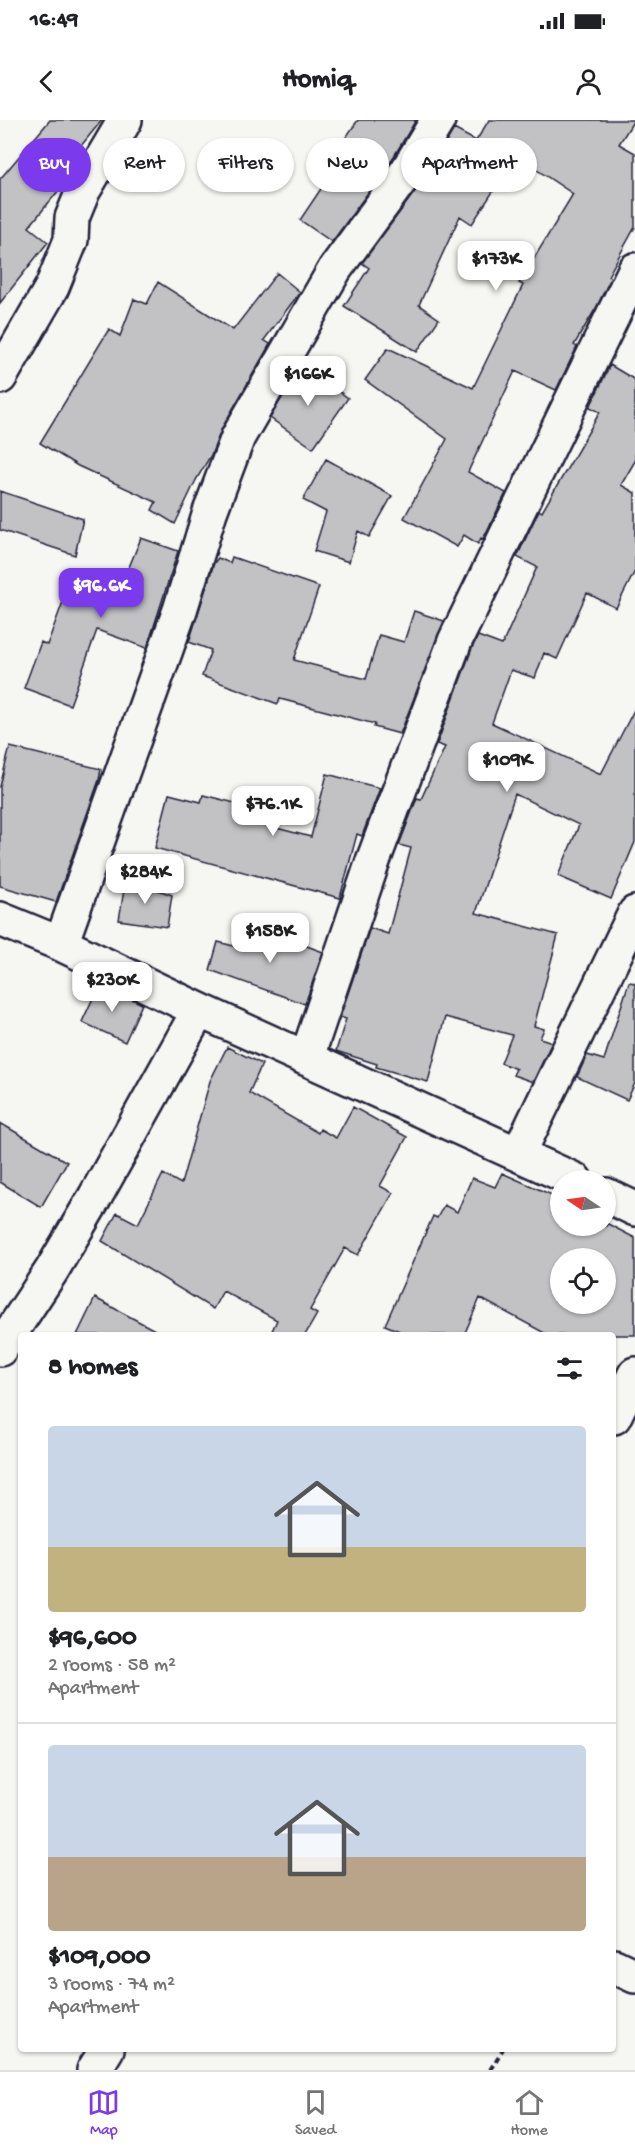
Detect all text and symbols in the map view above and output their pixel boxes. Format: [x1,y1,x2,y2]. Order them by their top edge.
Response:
text: 16:49 [30,8,78,34]
icon: back [30,65,63,98]
text: Homiq [282,65,353,97]
icon: person [572,65,605,98]
chip: Buy [18,138,91,192]
chip: Rent [103,138,185,192]
chip: Filters [197,138,294,192]
chip: New [306,138,389,192]
chip: Apartment [401,138,537,192]
pin: $173K [454,241,538,292]
text: $173K [472,249,520,272]
pin: $166K [266,356,350,407]
text: $166K [284,364,332,387]
pin: $96.6K [52,568,150,619]
text: $96.6K [73,576,129,599]
pin: $109K [465,742,549,793]
text: $109K [482,750,532,773]
pin: $76.1K [224,786,322,837]
text: $76.1K [246,794,300,817]
pin: $284K [103,854,187,905]
text: $284K [120,862,170,885]
pin: $158K [228,913,312,964]
text: $158K [245,921,295,944]
pin: $230K [70,962,154,1013]
text: $230K [86,970,138,993]
north arrow [550,1170,616,1236]
map controls [550,1170,616,1314]
button: locate [550,1248,616,1314]
icon: filters [553,1352,586,1385]
text: 8 homes [48,1353,137,1384]
icon: home [263,1465,371,1573]
text: $96,600 [48,1624,137,1655]
text: 2 rooms · 58 m² [48,1655,176,1678]
text: Apartment [48,1678,138,1701]
icon: home [263,1784,371,1892]
text: $109,000 [48,1943,150,1974]
text: 3 rooms · 74 m² [48,1974,175,1997]
text: Apartment [48,1997,138,2020]
tab: Map [87,2086,120,2141]
tab: Saved [295,2086,336,2141]
tab: Home [511,2086,548,2141]

